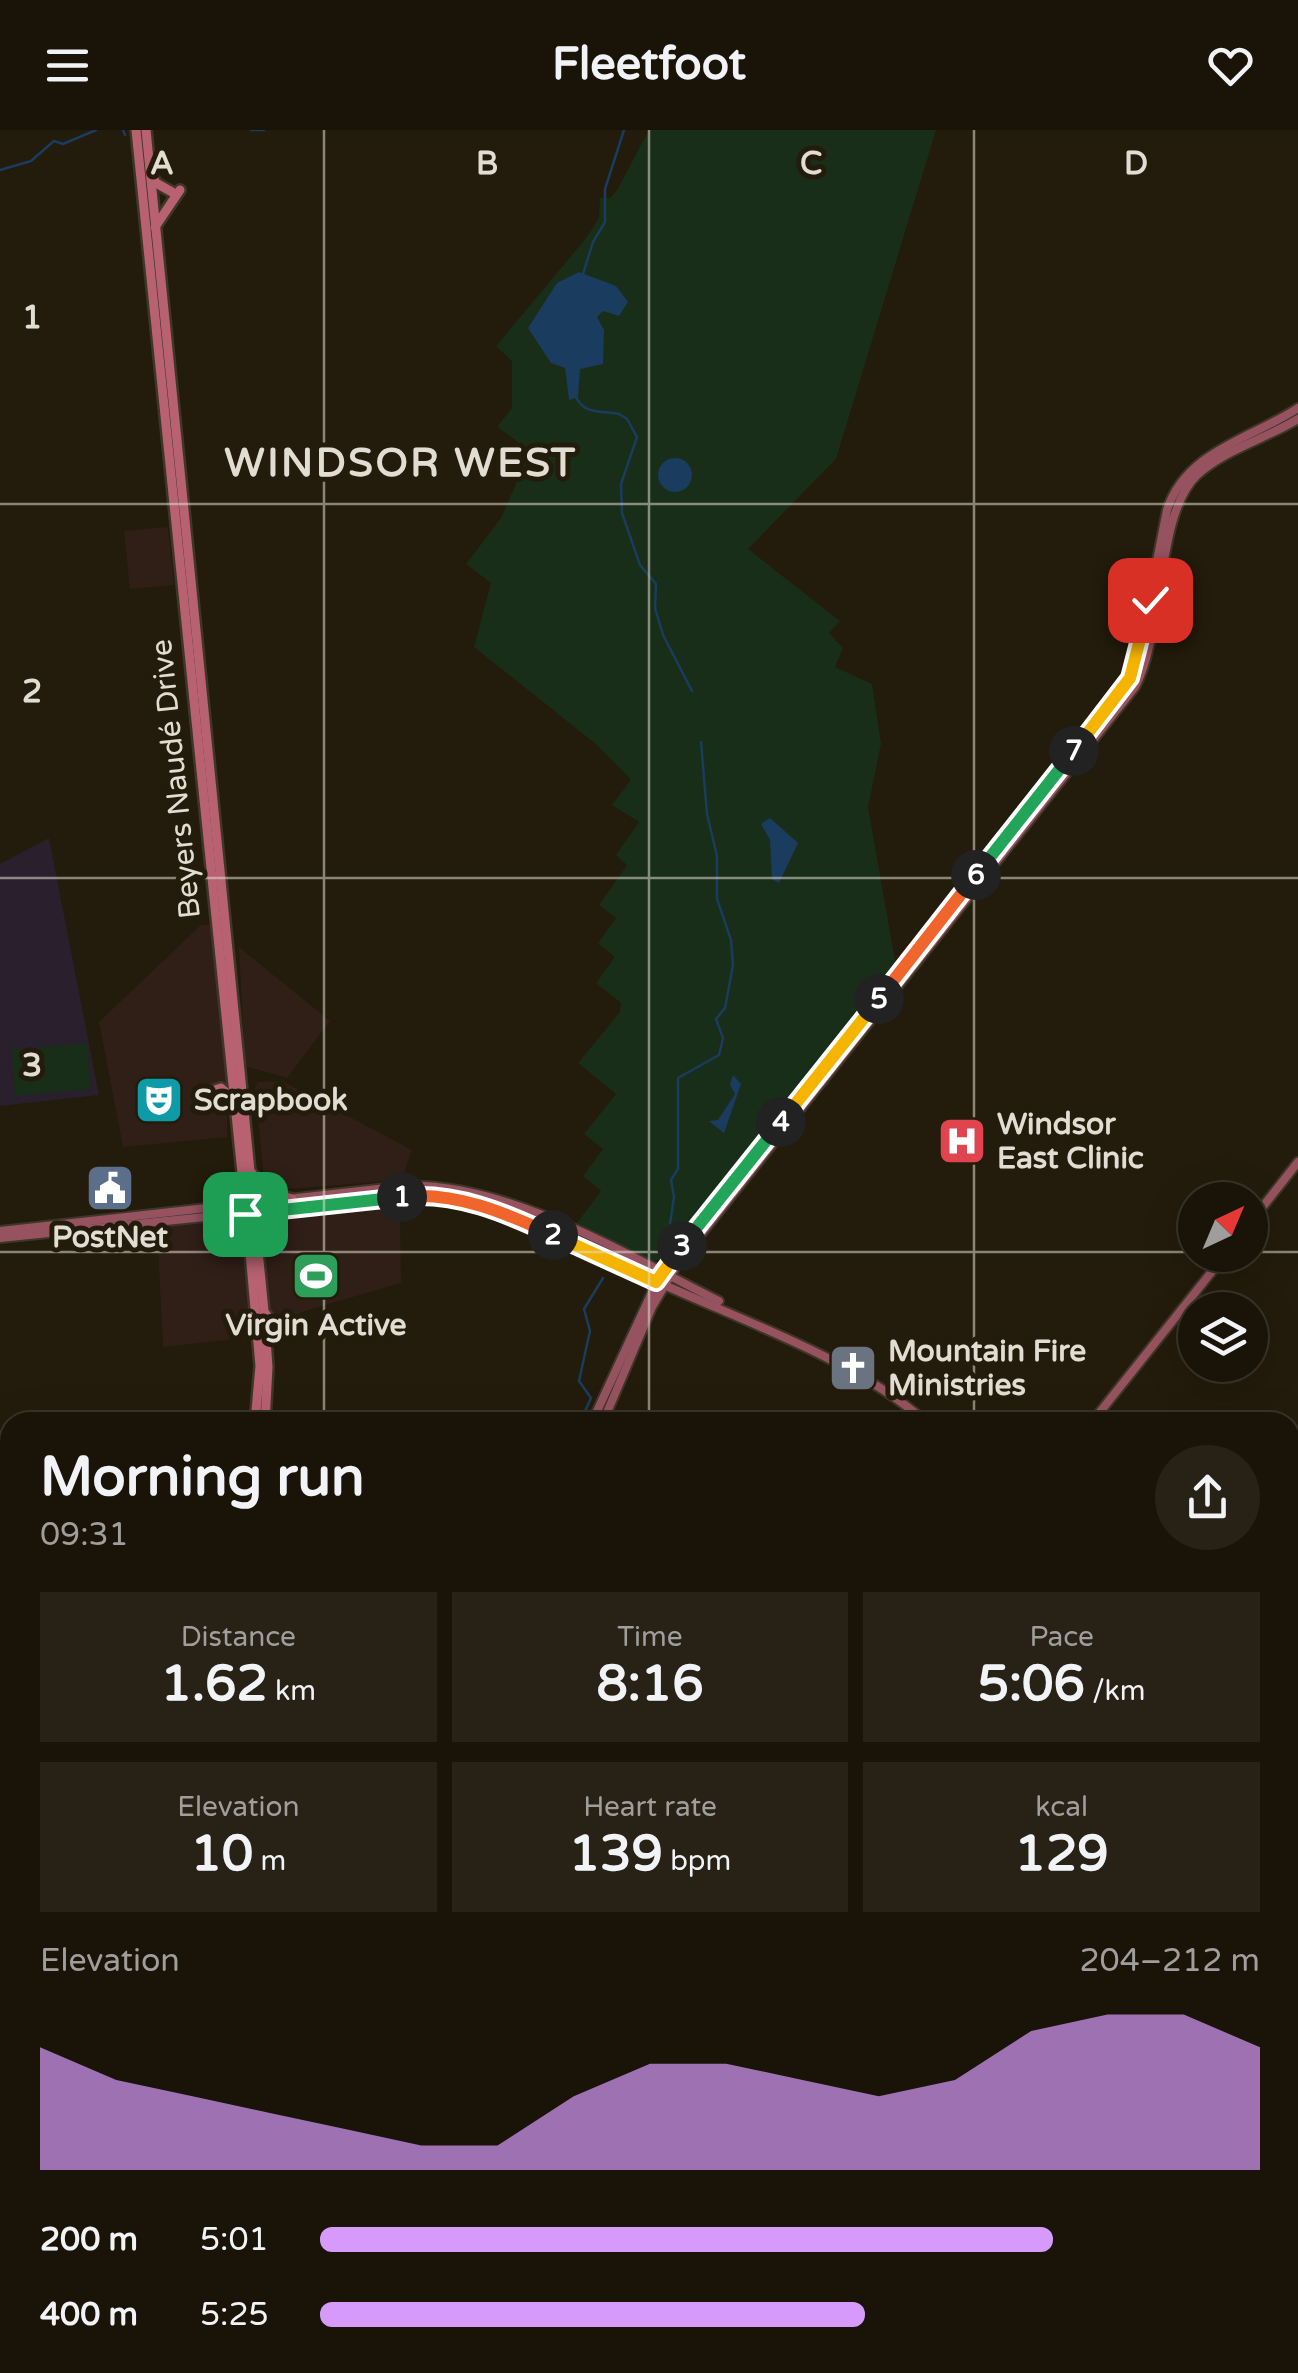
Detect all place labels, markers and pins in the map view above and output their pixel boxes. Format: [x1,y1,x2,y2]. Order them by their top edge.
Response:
pin [1108,558,1193,643]
pin: 7 [1049,726,1099,776]
pin: 6 [951,850,1001,900]
pin: 5 [854,974,904,1024]
theatre icon: Scrapbook [133,1074,185,1126]
place label: Scrapbook [194,1082,348,1119]
pin: 4 [756,1097,806,1147]
place label: Windsor East Clinic [997,1106,1144,1177]
hospital icon: Windsor East Clinic [936,1115,988,1167]
public building icon: PostNet [84,1162,136,1214]
pin [203,1172,288,1257]
pin: 1 [377,1172,427,1222]
pin: 2 [528,1210,578,1260]
place label: PostNet [52,1219,168,1256]
pin: 3 [657,1221,707,1271]
sports icon: Virgin Active [290,1250,342,1302]
place label: Virgin Active [225,1307,407,1344]
place label: Mountain Fire Ministries [888,1333,1086,1404]
church icon: Mountain Fire Ministries [827,1342,879,1394]

